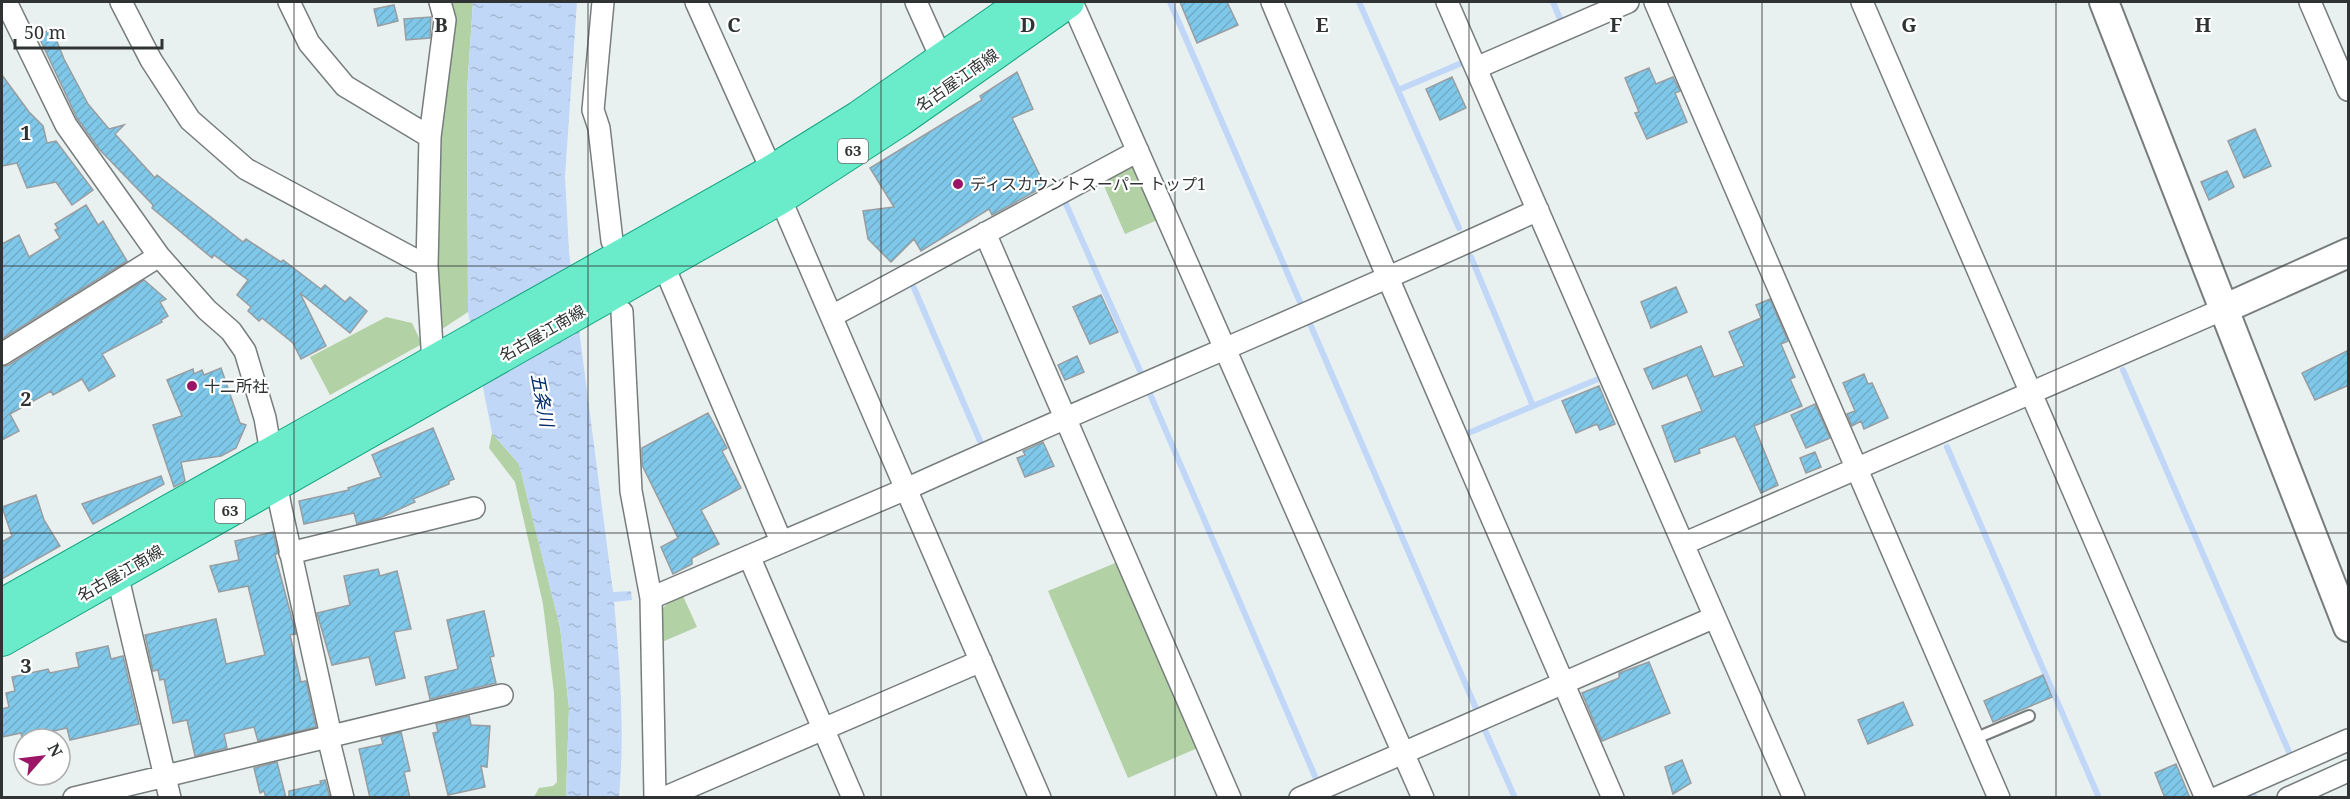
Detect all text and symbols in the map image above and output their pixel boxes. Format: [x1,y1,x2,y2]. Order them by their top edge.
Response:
text: B [434,11,448,38]
text: C [727,11,741,38]
text: D [1020,11,1036,38]
text: E [1315,11,1329,38]
text: F [1610,11,1622,38]
text: G [1901,11,1917,38]
text: H [2195,11,2211,38]
scale bar [15,12,162,50]
text: 50 m [24,20,66,44]
street label: 名古屋江南線 [911,43,1003,117]
text: 1 [20,119,32,146]
road number: 63 [838,139,868,163]
place label: ディスカウントスーパー トップ1 [970,173,1206,195]
marker: ディスカウントスーパー トップ1 [951,177,965,191]
street label: 名古屋江南線 [495,299,589,367]
water label: 五条川 [526,371,560,431]
place label: 十二所社 [204,375,268,397]
marker: 十二所社 [185,379,199,393]
text: 2 [20,385,32,412]
road number: 63 [215,499,245,523]
street label: 名古屋江南線 [73,539,167,607]
text: 3 [20,652,32,679]
north arrow [12,727,72,787]
text: N [43,739,68,761]

